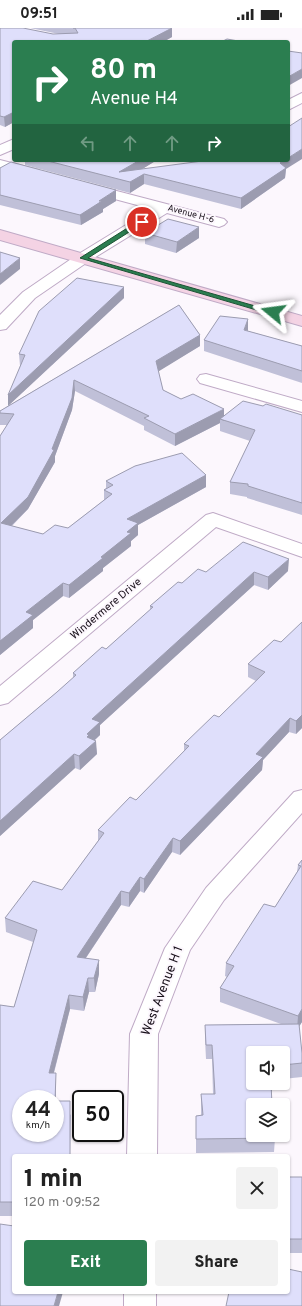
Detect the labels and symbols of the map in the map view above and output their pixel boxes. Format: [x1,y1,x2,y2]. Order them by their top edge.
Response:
street label: Avenue H-6 [166,202,216,226]
pin [125,205,159,239]
position arrow [252,291,294,333]
street label: Windermere Drive [67,575,145,643]
street label: West Avenue H 1 [139,944,187,1038]
speed limit sign: 50 [72,1090,124,1142]

